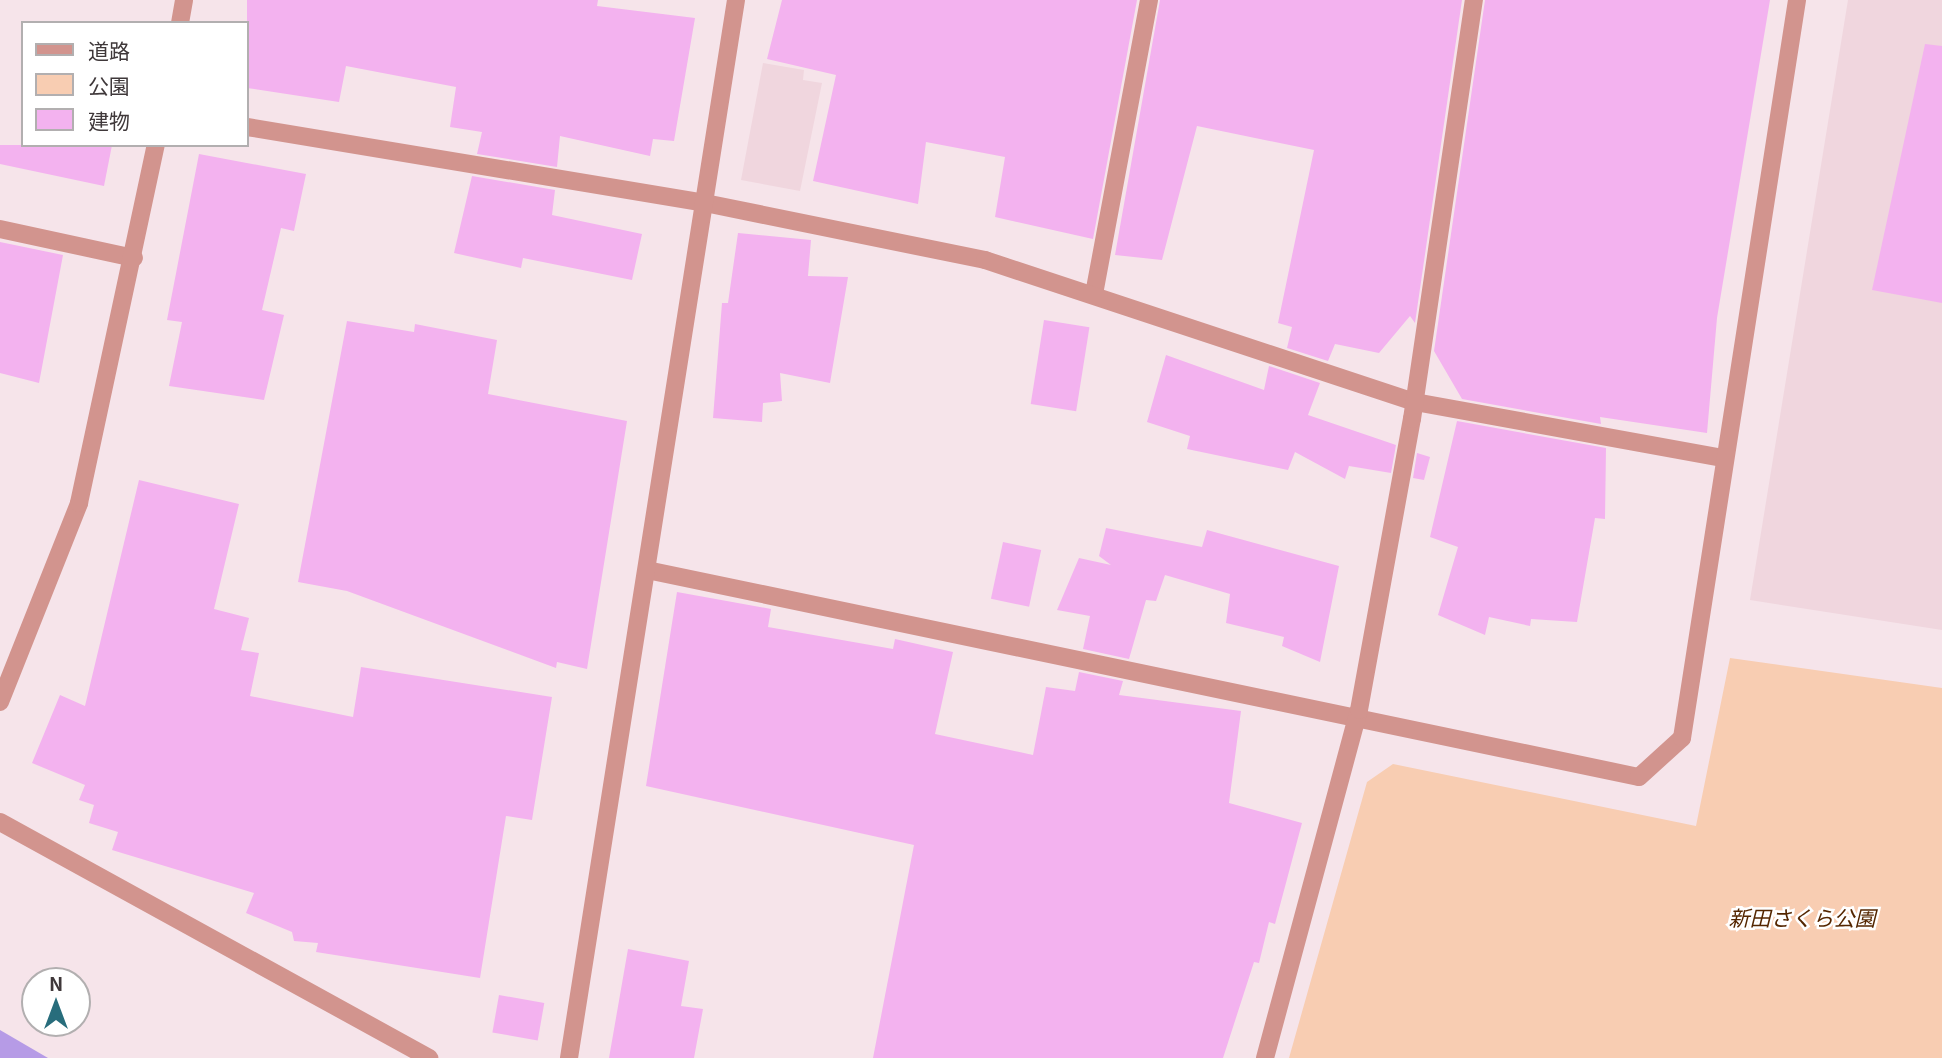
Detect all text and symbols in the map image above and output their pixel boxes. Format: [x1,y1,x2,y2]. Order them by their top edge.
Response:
legend [21,21,248,147]
text: 道路 [88,35,130,65]
text: 公園 [88,70,130,100]
text: 建物 [88,105,130,135]
park label: 新田さくら公園 [1729,904,1875,930]
north arrow [21,967,91,1037]
text: N [49,969,63,996]

